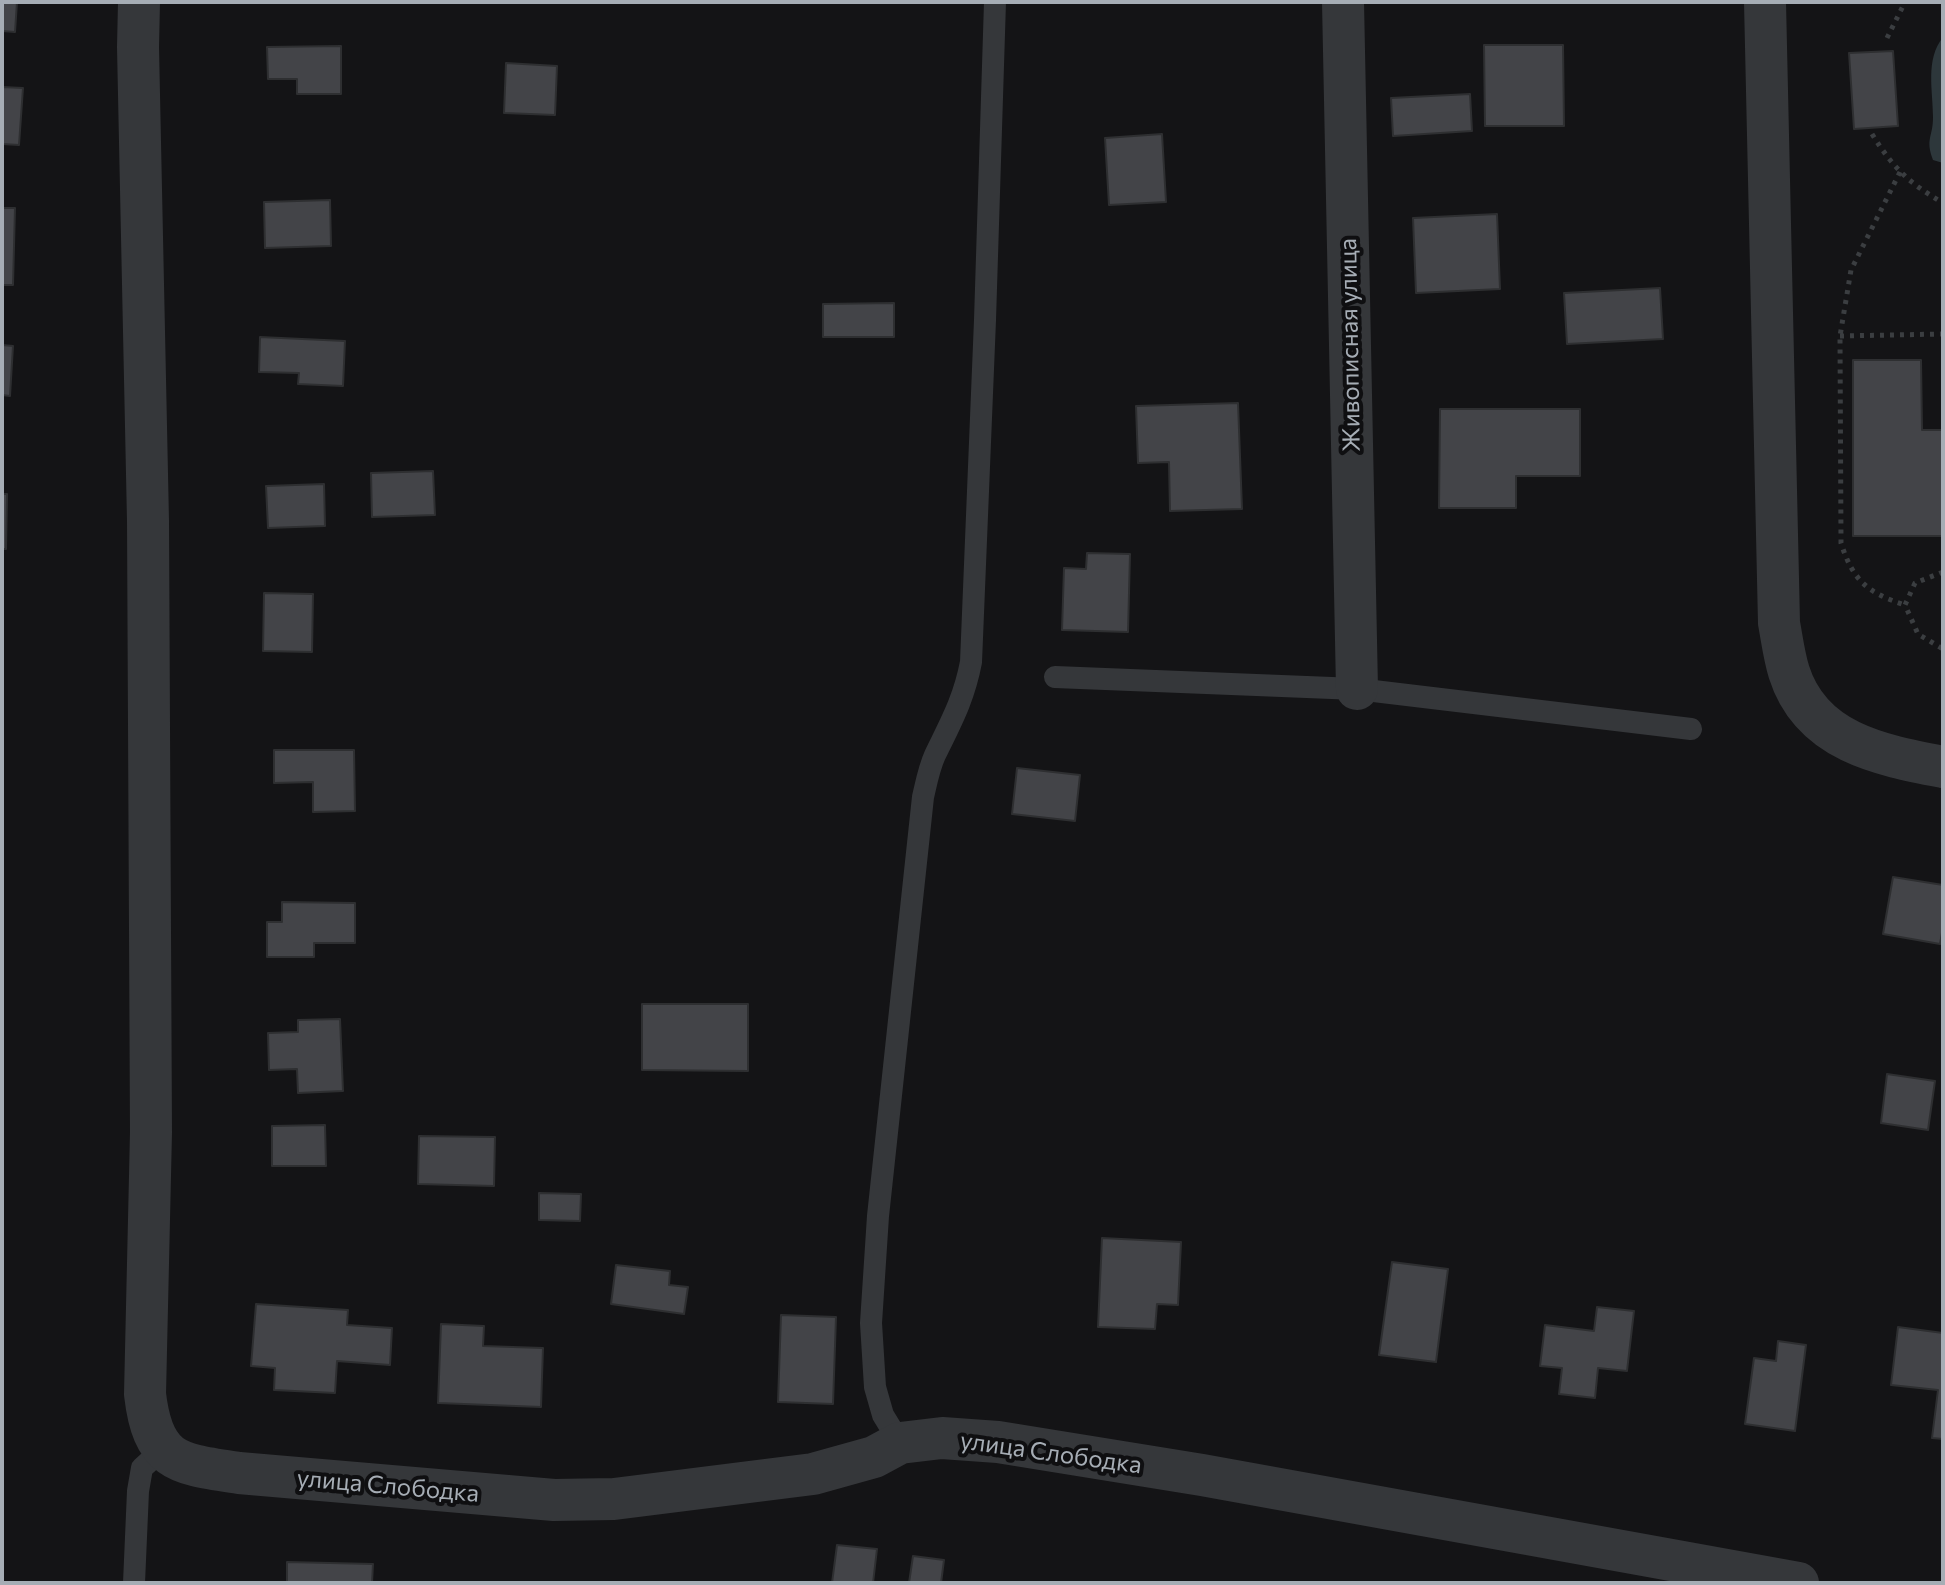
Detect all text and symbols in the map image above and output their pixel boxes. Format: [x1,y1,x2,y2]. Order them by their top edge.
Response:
street label: Живописная улица [1334,238,1366,452]
street label: улица Слободка [958,1426,1144,1480]
street label: улица Слободка [296,1464,480,1508]

